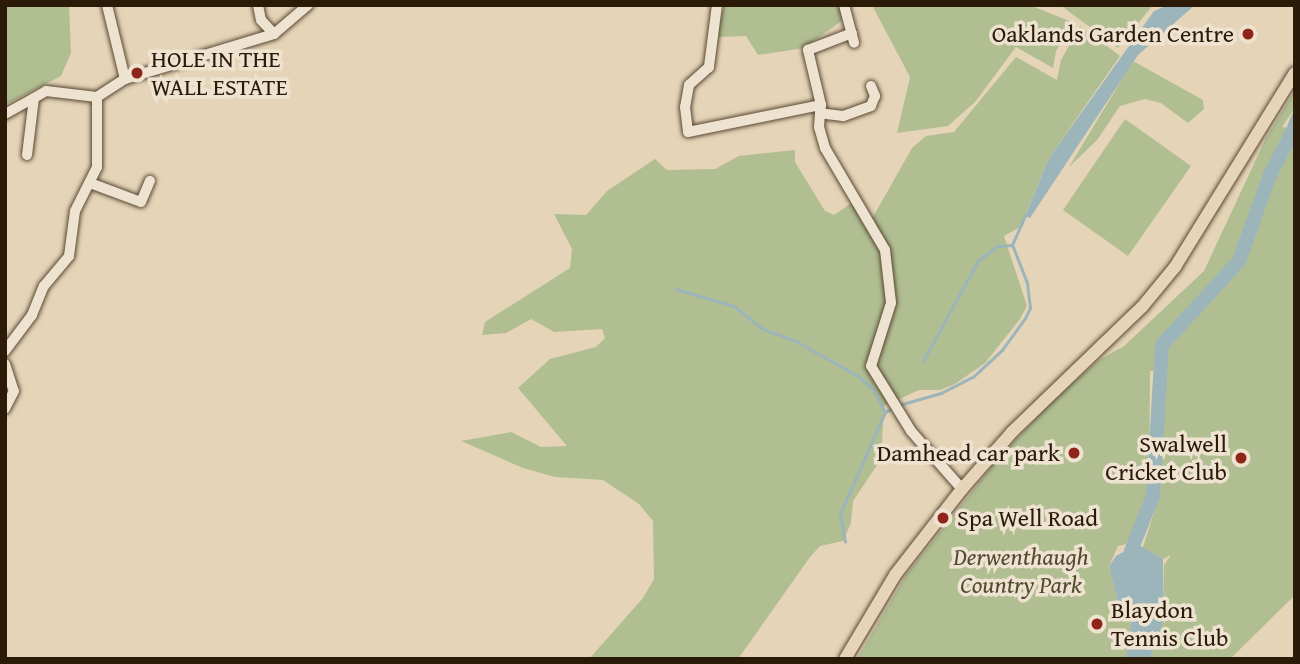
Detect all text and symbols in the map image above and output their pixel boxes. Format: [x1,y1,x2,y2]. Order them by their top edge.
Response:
place label: Oaklands Garden Centre [992,20,1234,48]
marker: Oaklands Garden Centre [1240,26,1256,42]
place label: HOLE IN THE WALL ESTATE [151,45,288,101]
marker: HOLE IN THE WALL ESTATE [129,65,145,81]
place label: Swalwell Cricket Club [1105,430,1227,486]
place label: Damhead car park [877,439,1060,467]
marker: Damhead car park [1066,445,1082,461]
marker: Swalwell Cricket Club [1233,450,1249,466]
place label: Spa Well Road [957,504,1098,532]
marker: Spa Well Road [935,510,951,526]
park label: Derwenthaugh Country Park [953,543,1089,599]
place label: Blaydon Tennis Club [1111,596,1228,652]
marker: Blaydon Tennis Club [1089,616,1105,632]

